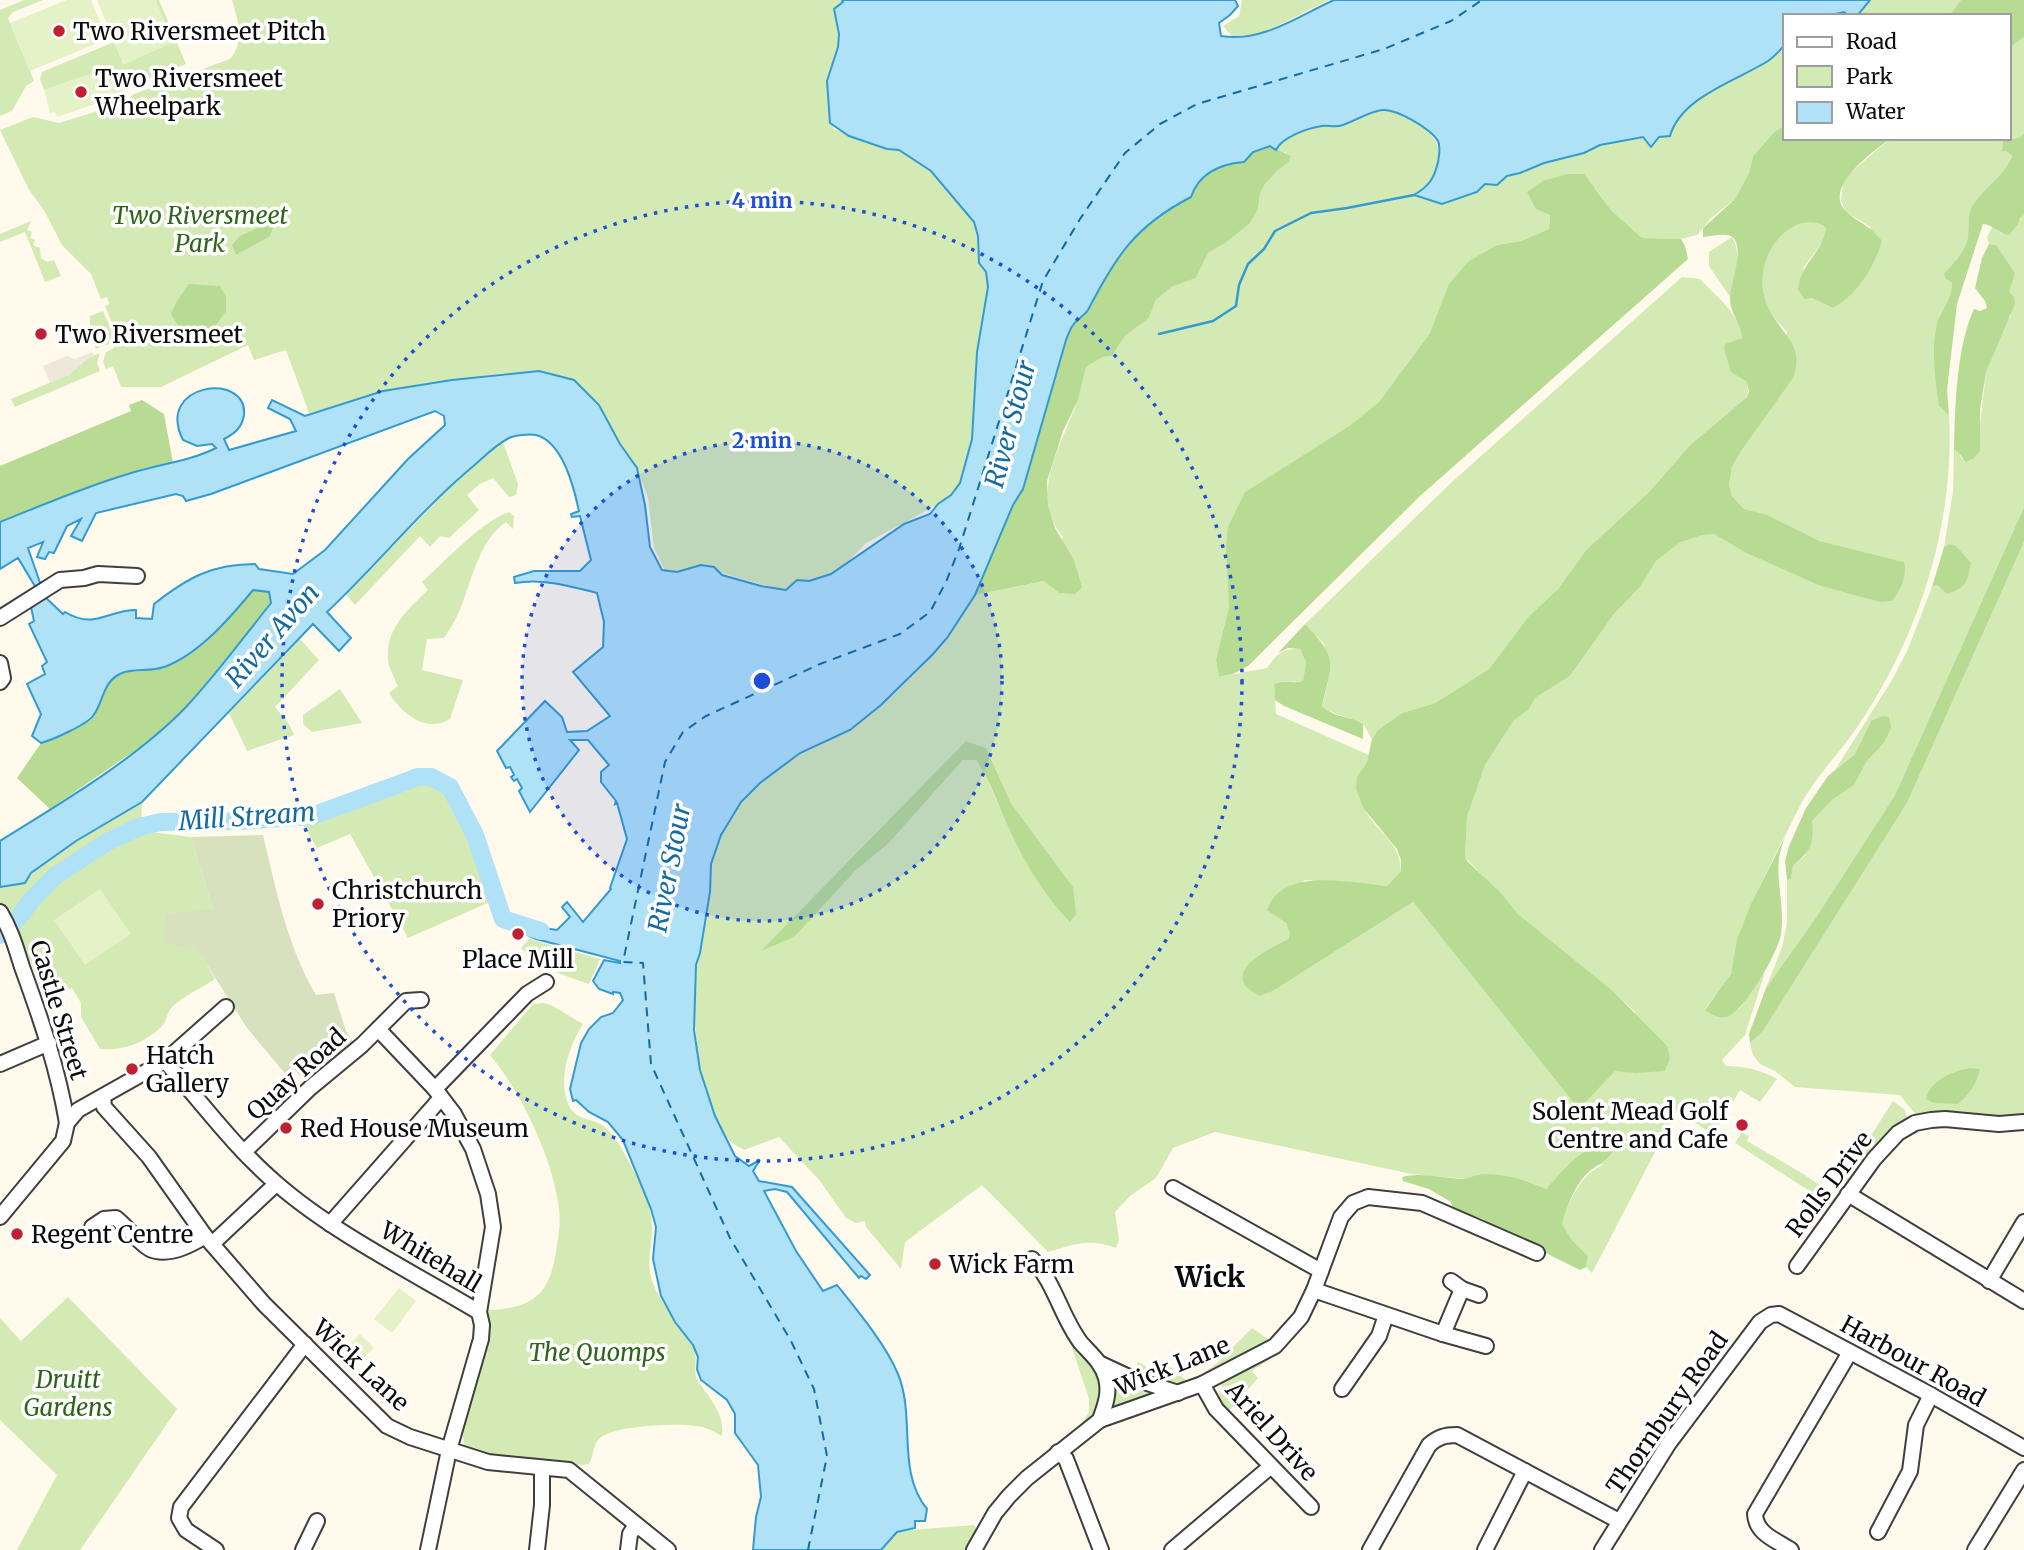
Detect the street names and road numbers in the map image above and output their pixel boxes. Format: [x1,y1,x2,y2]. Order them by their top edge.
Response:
street label: Castle Street [23,937,95,1084]
street label: Quay Road [240,1021,352,1127]
street label: Rolls Drive [1779,1125,1879,1243]
street label: Whitehall [374,1214,487,1299]
street label: Harbour Road [1835,1308,1991,1414]
street label: Wick Lane [305,1312,416,1418]
street label: Thornbury Road [1599,1326,1735,1500]
street label: Wick Lane [1109,1329,1234,1403]
street label: Ariel Drive [1218,1374,1325,1487]

